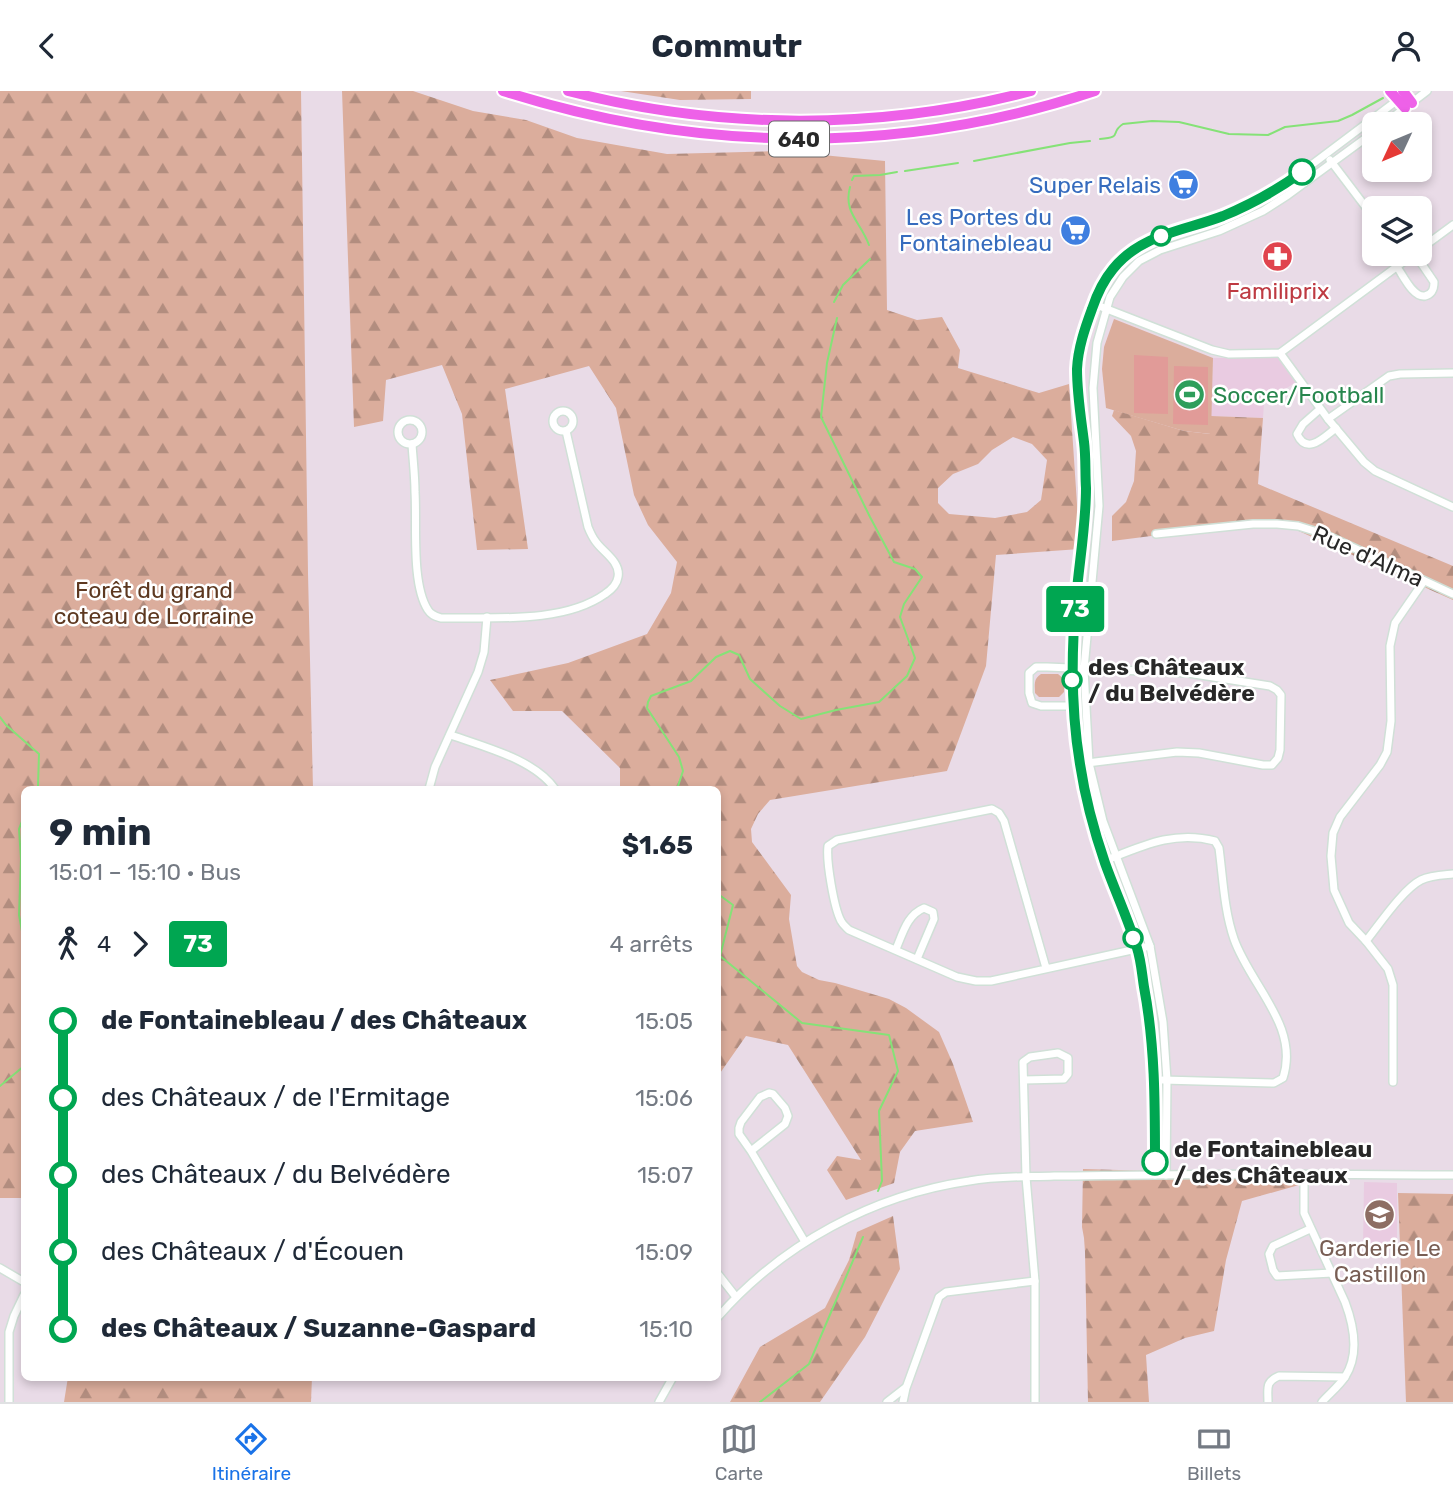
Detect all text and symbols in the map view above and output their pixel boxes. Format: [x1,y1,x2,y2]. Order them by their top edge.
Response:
icon: back [28,27,66,65]
text: Commutr [651,27,802,65]
icon: person [1387,27,1425,65]
north arrow [1362,112,1432,182]
map controls [1362,112,1432,266]
road number: 640 [769,121,829,157]
unlabelled marker [1289,159,1315,185]
supermarket icon: Super Relais [1167,168,1201,202]
place label: Super Relais [1029,171,1161,199]
button: layers [1362,196,1432,266]
place label: Les Portes du Fontainebleau [899,203,1052,257]
supermarket icon: Les Portes du Fontainebleau [1058,213,1092,247]
unlabelled marker [1151,226,1171,246]
pharmacy icon: Familiprix [1261,240,1295,274]
place label: Familiprix [1226,277,1330,305]
sports icon: Soccer/Football [1173,378,1207,412]
place label: Soccer/Football [1213,381,1384,409]
street label: Rue d'Alma [1308,519,1428,593]
park label: Forêt du grand coteau de Lorraine [54,576,254,630]
line badge: 73 [1044,586,1106,632]
text: 73 [1060,595,1090,623]
place label: des Châteaux / du Belvédère [1088,653,1255,707]
marker: des Châteaux / du Belvédère [1062,670,1082,690]
text: 9 min [49,809,152,855]
text: $1.65 [622,830,693,861]
text: 15:01 – 15:10 · Bus [49,858,241,886]
icon: walk [49,925,87,963]
icon: forward [121,925,159,963]
unlabelled marker [1123,928,1143,948]
text: 4 [97,930,111,958]
text: 73 [183,930,213,958]
text: 4 arrêts [610,930,693,958]
text: de Fontainebleau / des Châteaux [101,1005,527,1036]
text: 15:05 [635,1007,693,1035]
text: des Châteaux / de l'Ermitage [101,1082,450,1113]
text: 15:06 [635,1084,693,1112]
place label: de Fontainebleau / des Châteaux [1174,1135,1372,1189]
marker: de Fontainebleau / des Châteaux [1142,1149,1168,1175]
text: des Châteaux / du Belvédère [101,1159,451,1190]
text: 15:07 [637,1161,693,1189]
school or university icon: Garderie Le Castillon [1363,1197,1397,1231]
place label: Garderie Le Castillon [1319,1234,1441,1288]
text: des Châteaux / d'Écouen [101,1236,404,1267]
text: 15:09 [635,1238,693,1266]
text: des Châteaux / Suzanne-Gaspard [101,1313,536,1344]
text: 15:10 [639,1315,693,1343]
tab: Itinéraire [212,1420,291,1485]
tab: Carte [715,1420,763,1485]
tab: Billets [1187,1420,1241,1485]

